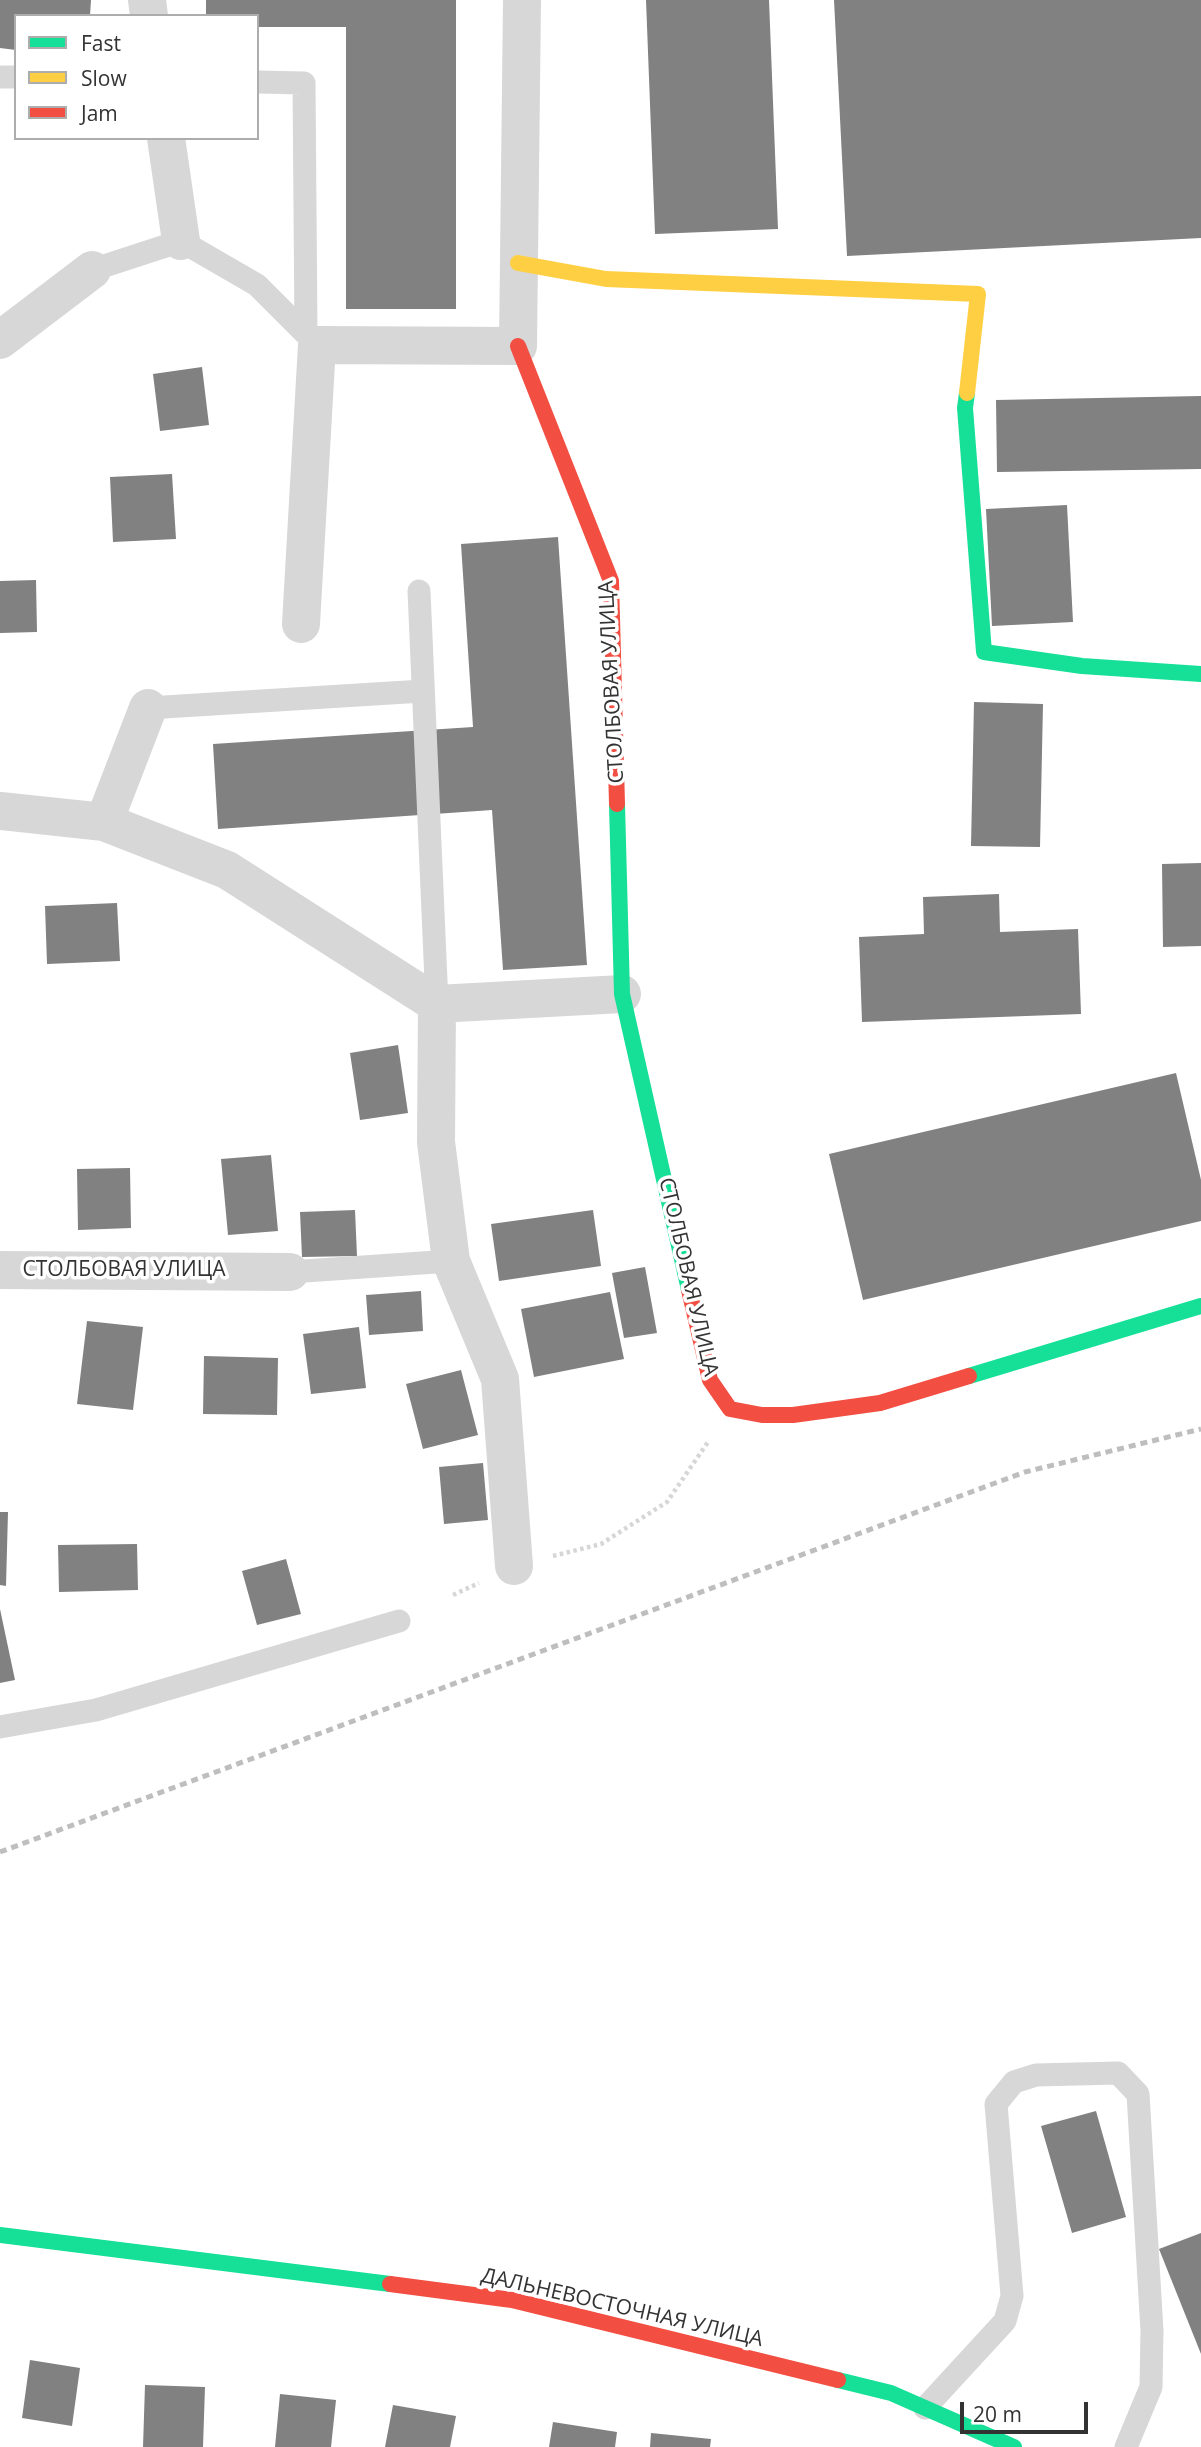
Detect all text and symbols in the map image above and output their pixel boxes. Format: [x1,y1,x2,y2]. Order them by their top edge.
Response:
legend [14,14,259,140]
text: Fast [81,29,121,57]
text: Slow [81,64,127,92]
text: Jam [81,99,118,127]
street label: СТОЛБОВАЯ УЛИЦА [594,580,630,784]
street label: СТОЛБОВАЯ УЛИЦА [653,1175,723,1379]
street label: СТОЛБОВАЯ УЛИЦА [22,1257,226,1283]
street label: ДАЛЬНЕВОСТОЧНАЯ УЛИЦА [479,2263,765,2353]
scale bar [963,2388,1091,2432]
text: 20 m [973,2400,1022,2428]

